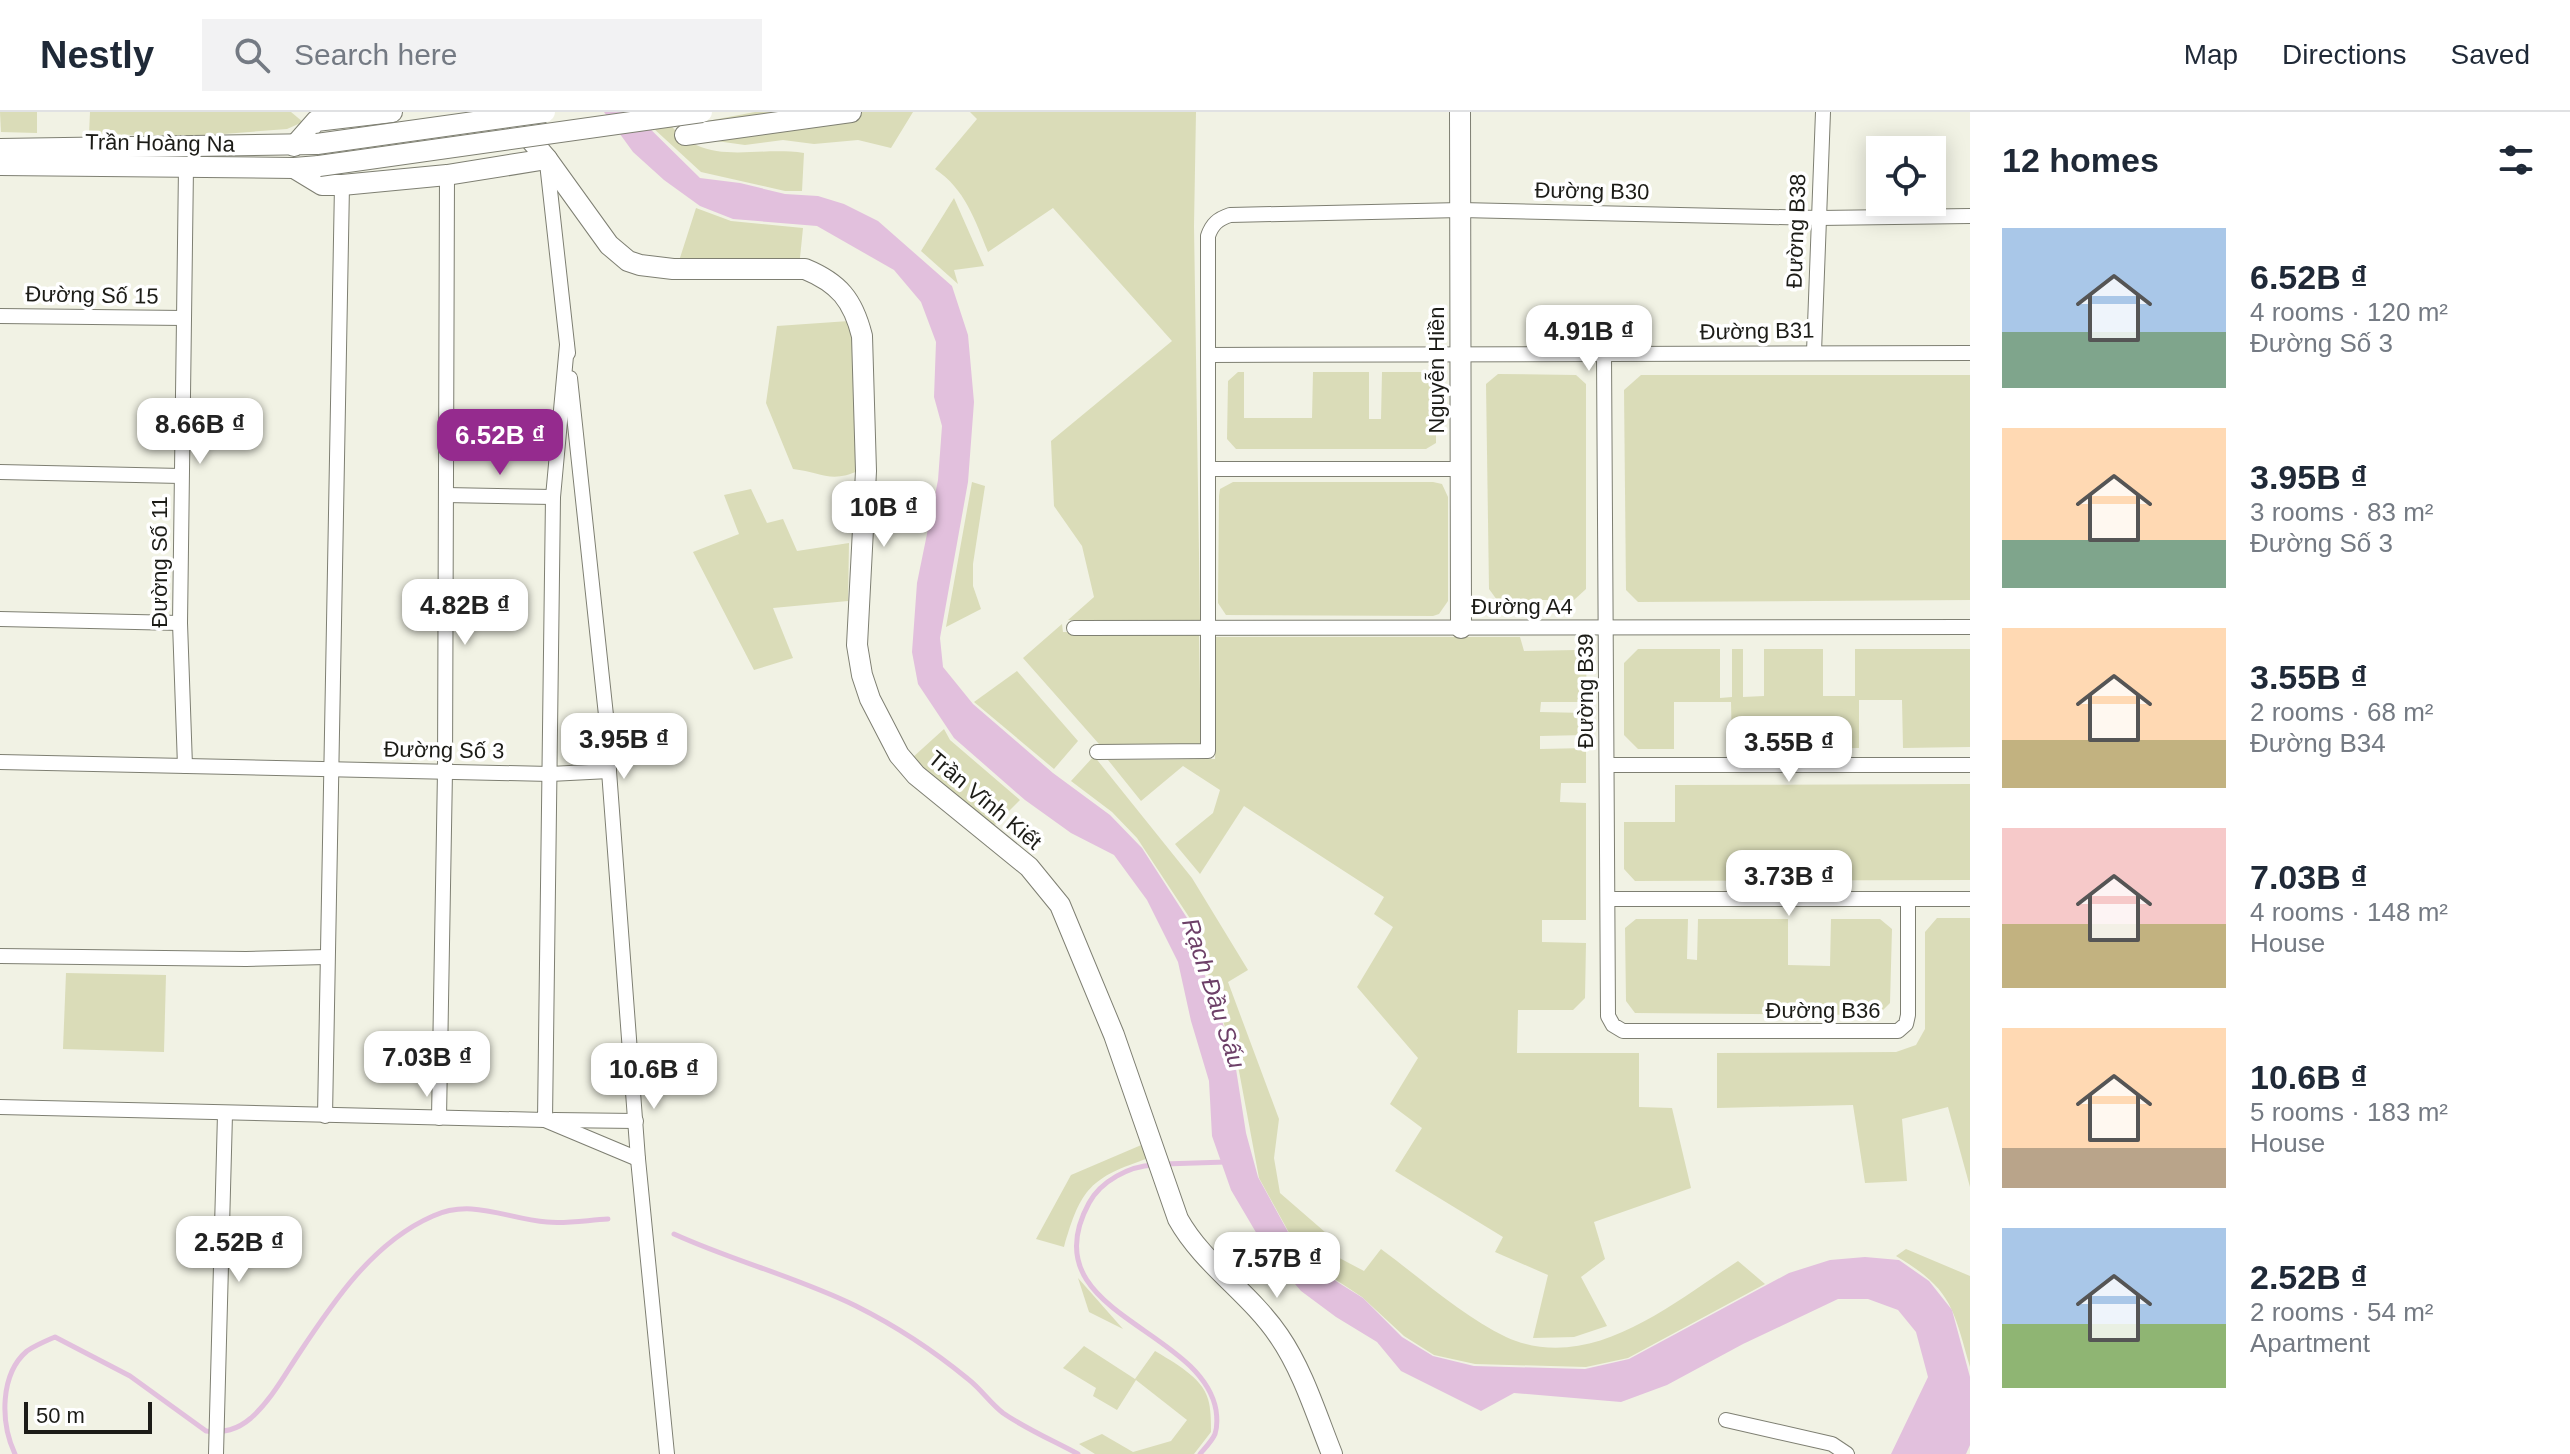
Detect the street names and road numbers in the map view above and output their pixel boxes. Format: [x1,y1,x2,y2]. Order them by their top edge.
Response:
street label: Trần Hoàng Na [85,129,236,157]
street label: Đường B38 [1782,173,1810,289]
street label: Đường B30 [1534,178,1650,204]
street label: Đường Số 15 [25,281,159,309]
street label: Nguyễn Hiền [1424,306,1449,434]
street label: Đường B31 [1699,318,1815,344]
street label: Đường Số 11 [147,496,172,628]
street label: Đường A4 [1471,594,1573,619]
street label: Đường B39 [1573,634,1598,748]
street label: Đường Số 3 [383,736,505,764]
street label: Trần Vĩnh Kiết [923,745,1047,855]
street label: Đường B36 [1766,998,1880,1023]

